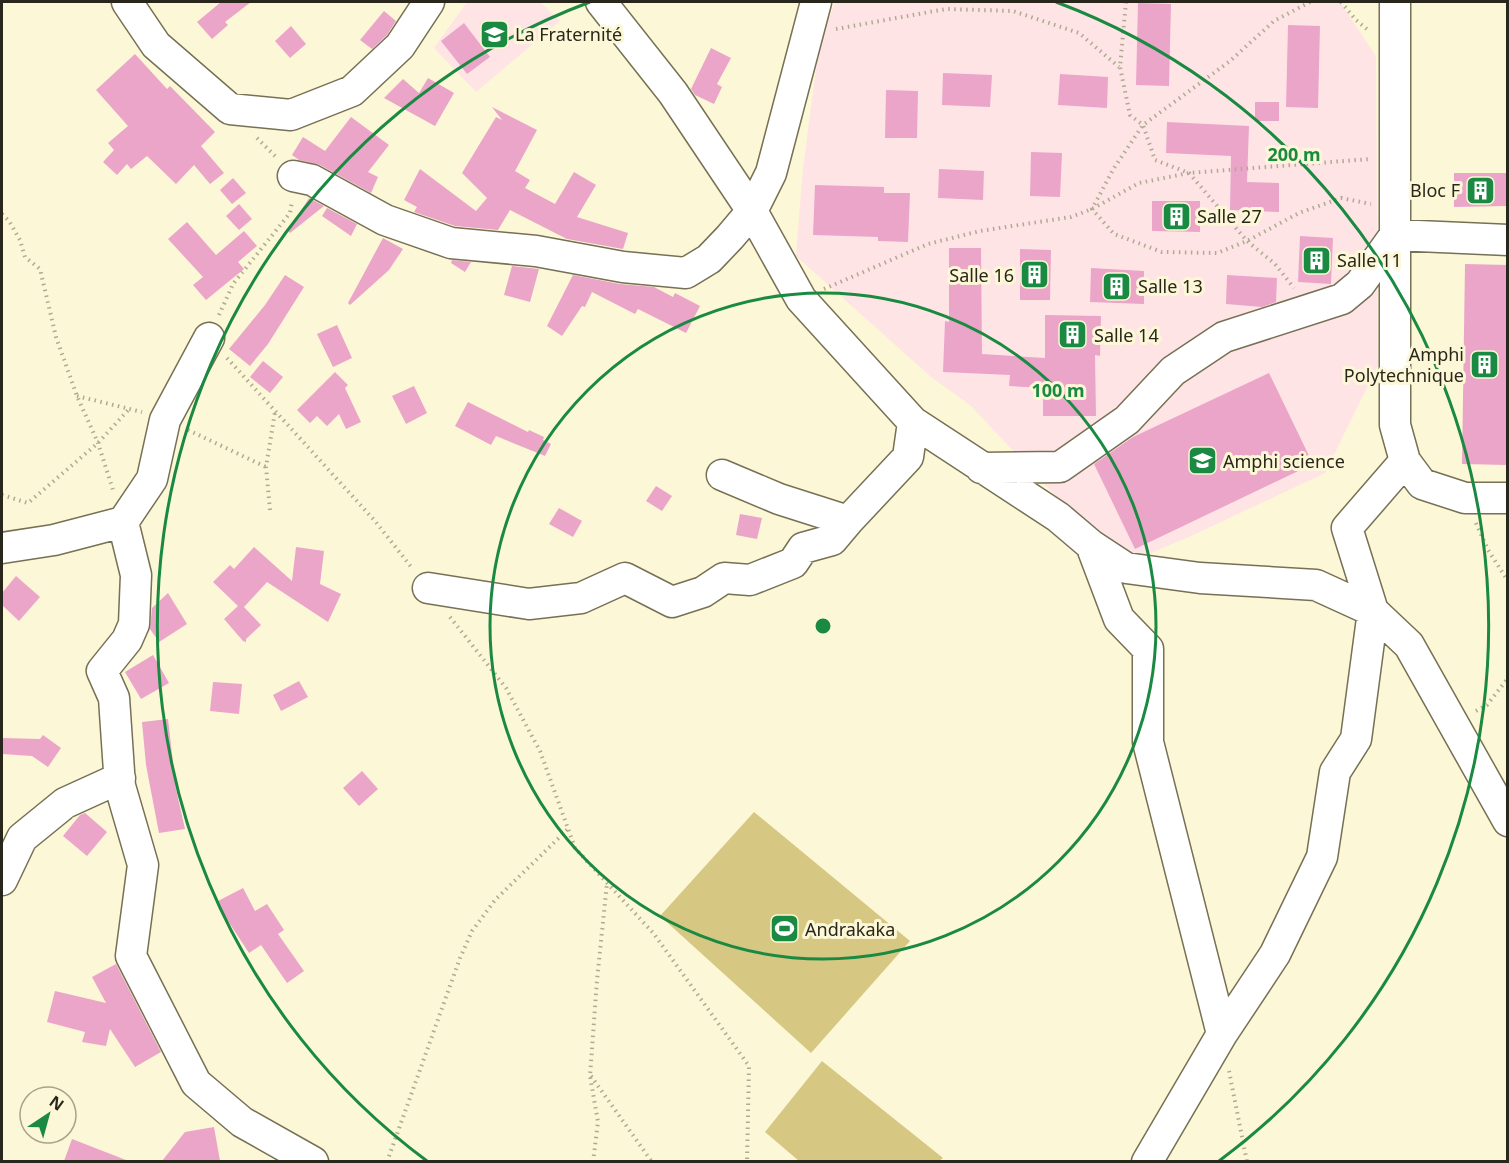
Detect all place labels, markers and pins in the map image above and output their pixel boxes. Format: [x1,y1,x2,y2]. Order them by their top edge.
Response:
school or university icon: La Fraternité [478,18,510,50]
place label: La Fraternité [515,22,622,46]
building icon: Bloc F [1465,174,1497,206]
place label: Bloc F [1410,178,1460,202]
building icon: Salle 27 [1160,200,1192,232]
place label: Salle 27 [1197,204,1262,228]
building icon: Salle 11 [1300,244,1332,276]
place label: Salle 11 [1337,248,1402,272]
building icon: Salle 16 [1019,259,1051,291]
place label: Salle 16 [949,263,1014,287]
building icon: Salle 13 [1101,270,1133,302]
place label: Salle 13 [1138,274,1203,298]
building icon: Salle 14 [1057,319,1089,351]
place label: Salle 14 [1094,323,1159,347]
place label: Amphi Polytechnique [1344,342,1464,387]
building icon: Amphi Polytechnique [1469,348,1501,380]
school or university icon: Amphi science [1186,445,1218,477]
place label: Amphi science [1223,449,1345,473]
centre of rings [813,616,833,636]
sports icon: Andrakaka [768,913,800,945]
place label: Andrakaka [805,917,895,941]

